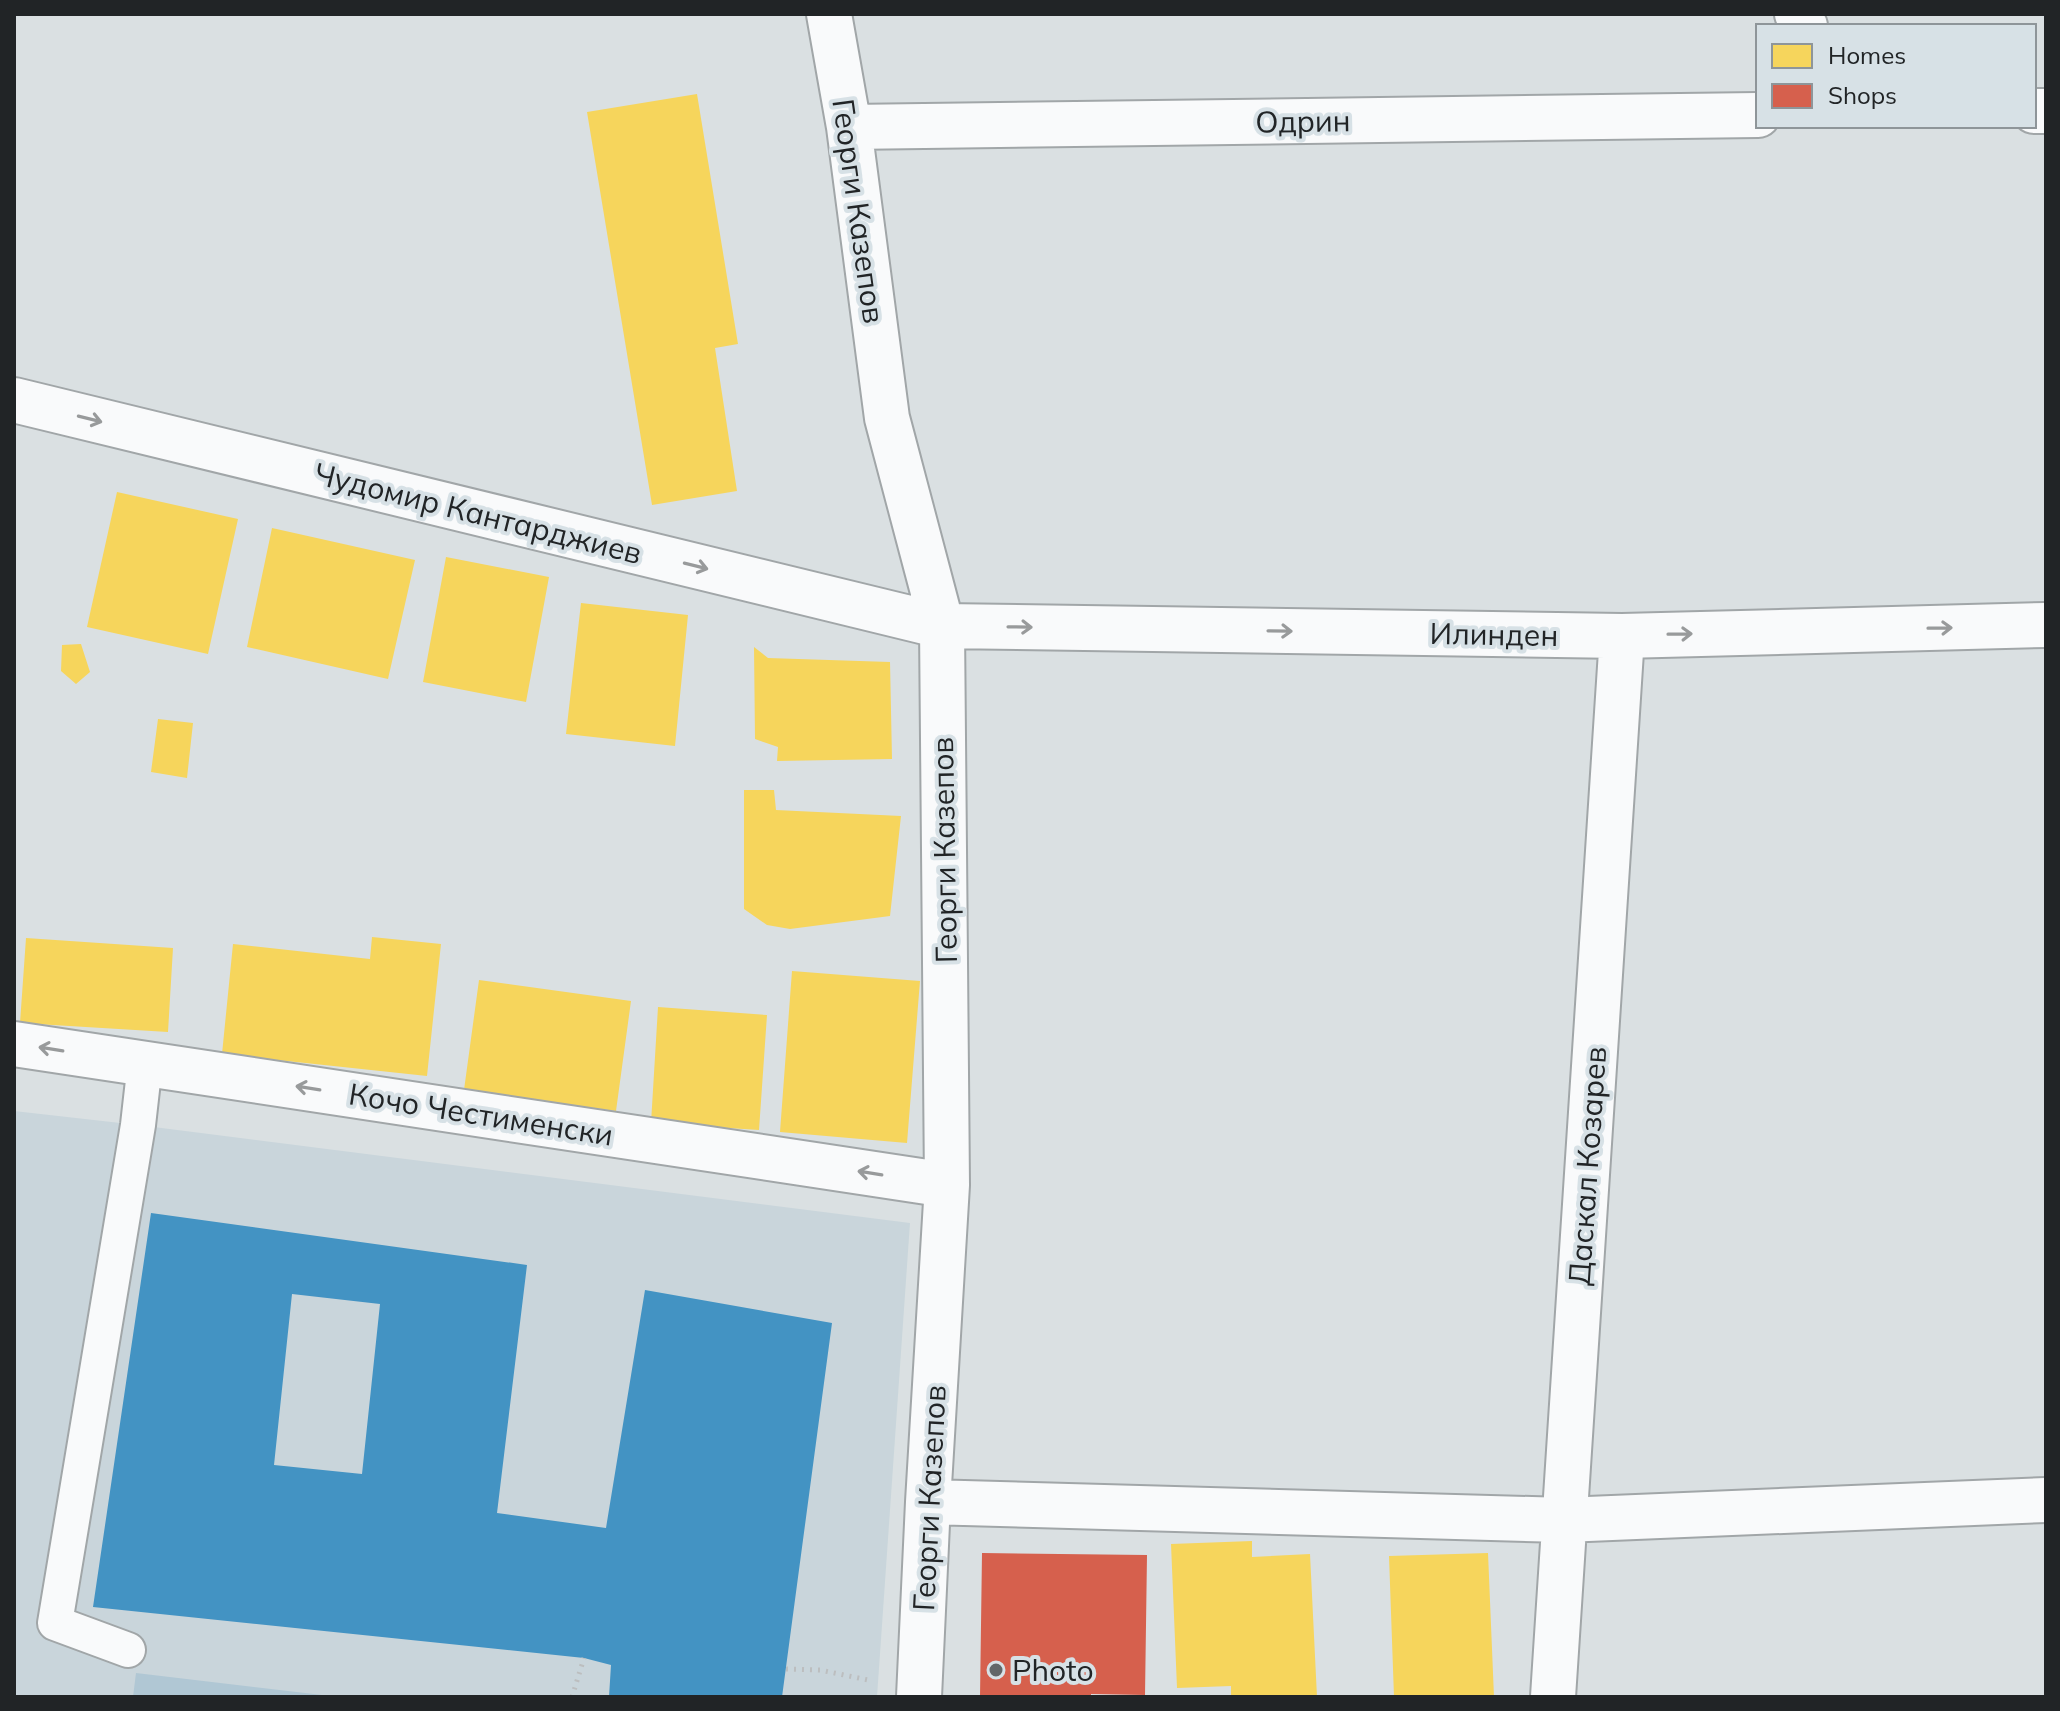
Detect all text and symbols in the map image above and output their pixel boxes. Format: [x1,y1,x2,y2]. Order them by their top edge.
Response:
legend [1756,24,2036,128]
text: Homes [1828,40,1906,70]
text: Shops [1828,80,1897,110]
street label: Георги Казепов [824,96,894,326]
street label: Одрин [1255,101,1351,141]
one-way arrow [76,412,102,427]
street label: Чудомир Кантарджиев [310,454,646,572]
one-way arrow [683,560,708,575]
street label: Илинден [1429,614,1559,654]
one-way arrow [1006,619,1033,635]
one-way arrow [1926,620,1953,636]
one-way arrow [1266,623,1293,639]
one-way arrow [1666,627,1693,642]
street label: Георги Казепов [923,737,965,963]
one-way arrow [39,1041,64,1056]
street label: Даскал Козарев [1560,1045,1614,1287]
street label: Кочо Честименски [346,1074,616,1154]
one-way arrow [296,1080,321,1095]
one-way arrow [858,1165,883,1180]
street label: Георги Казепов [904,1384,954,1612]
place label: Photo [1012,1651,1094,1689]
marker: Photo [987,1661,1005,1679]

